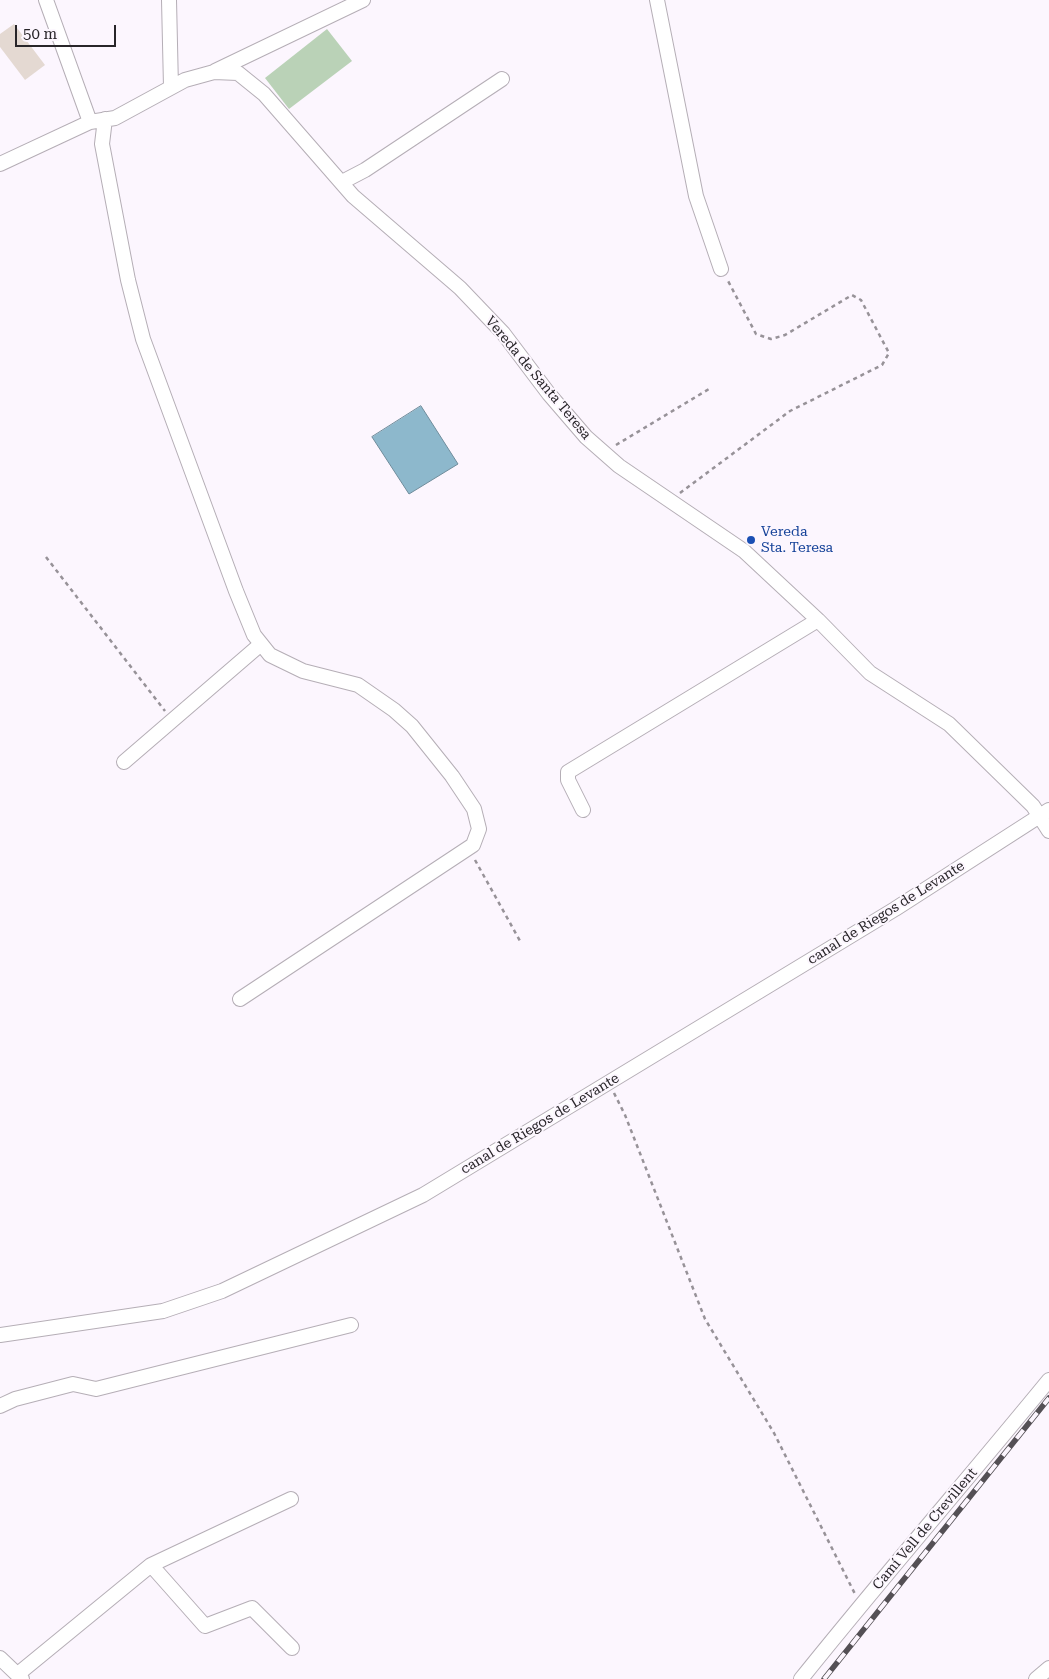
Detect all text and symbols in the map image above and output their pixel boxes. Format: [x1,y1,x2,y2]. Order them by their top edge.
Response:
scale bar [18,15,119,47]
text: 50 m [23,25,57,43]
street label: Vereda de Santa Teresa [482,313,594,443]
place label: Vereda Sta. Teresa [761,524,833,556]
marker: Vereda Sta. Teresa [745,534,757,546]
street label: canal de Riegos de Levante [804,858,968,968]
street label: canal de Riegos de Levante [458,1070,622,1178]
street label: Camí Vell de Crevillent [869,1465,981,1593]

